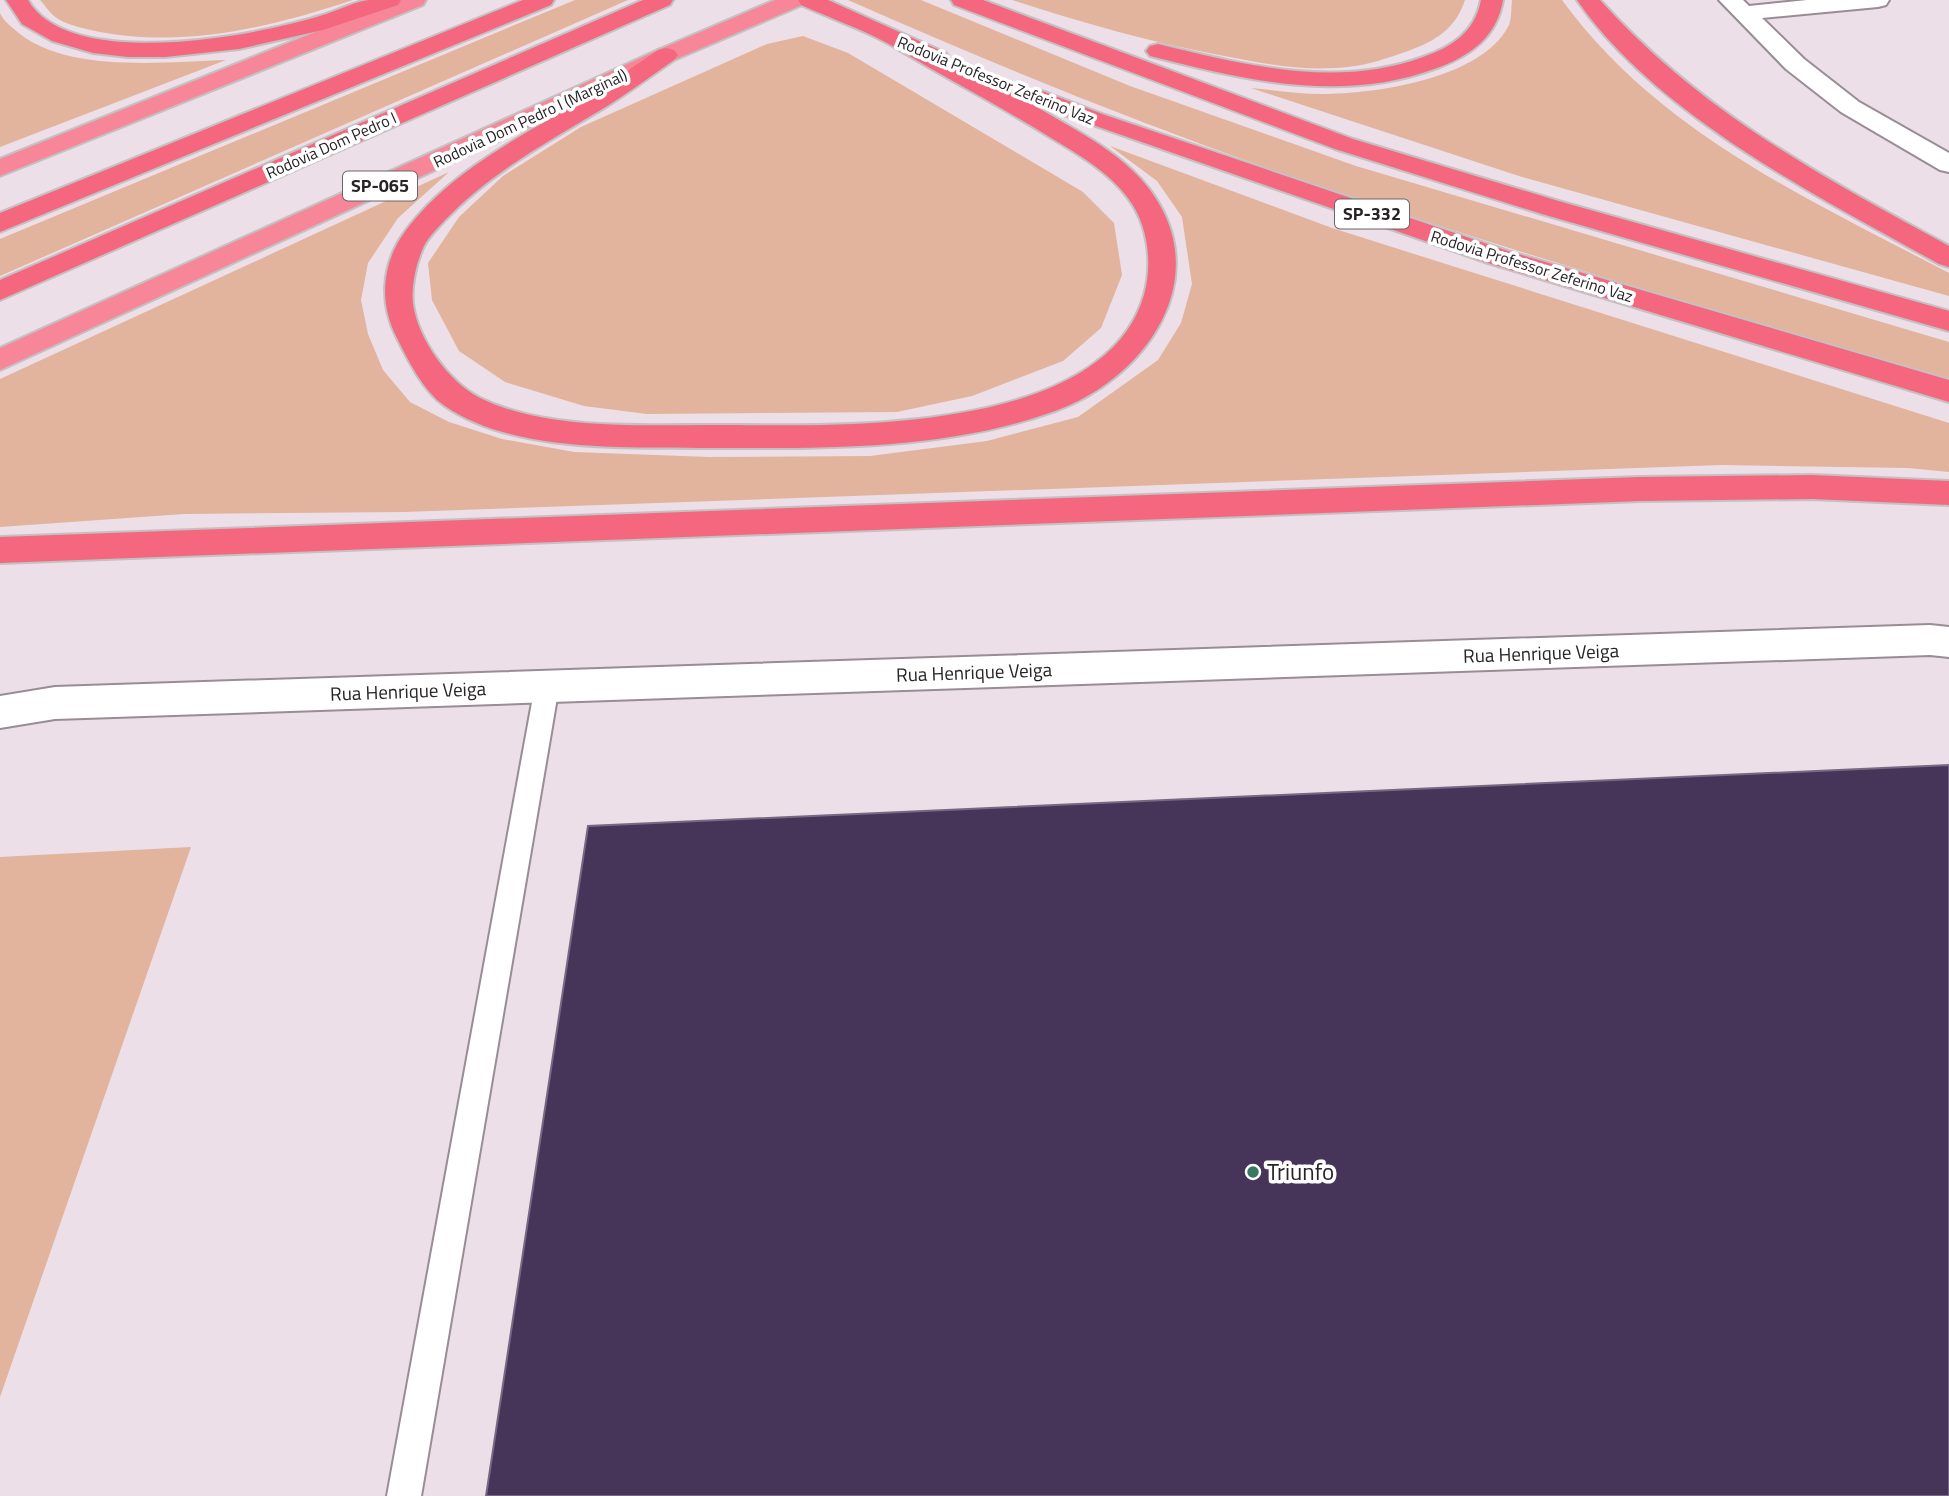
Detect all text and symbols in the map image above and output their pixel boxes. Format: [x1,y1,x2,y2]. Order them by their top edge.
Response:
street label: Rodovia Professor Zeferino Vaz [894,30,1098,130]
street label: Rodovia Dom Pedro I (Marginal) [429,62,631,174]
street label: Rodovia Dom Pedro I [262,105,400,185]
road number: SP-065 [343,172,417,201]
road number: SP-332 [1335,200,1409,229]
street label: Rodovia Professor Zeferino Vaz [1428,224,1636,308]
street label: Rua Henrique Veiga [1462,635,1620,670]
street label: Rua Henrique Veiga [895,654,1053,689]
street label: Rua Henrique Veiga [329,673,487,708]
place label: Triunfo [1267,1154,1334,1189]
marker: Triunfo [1245,1164,1261,1180]

